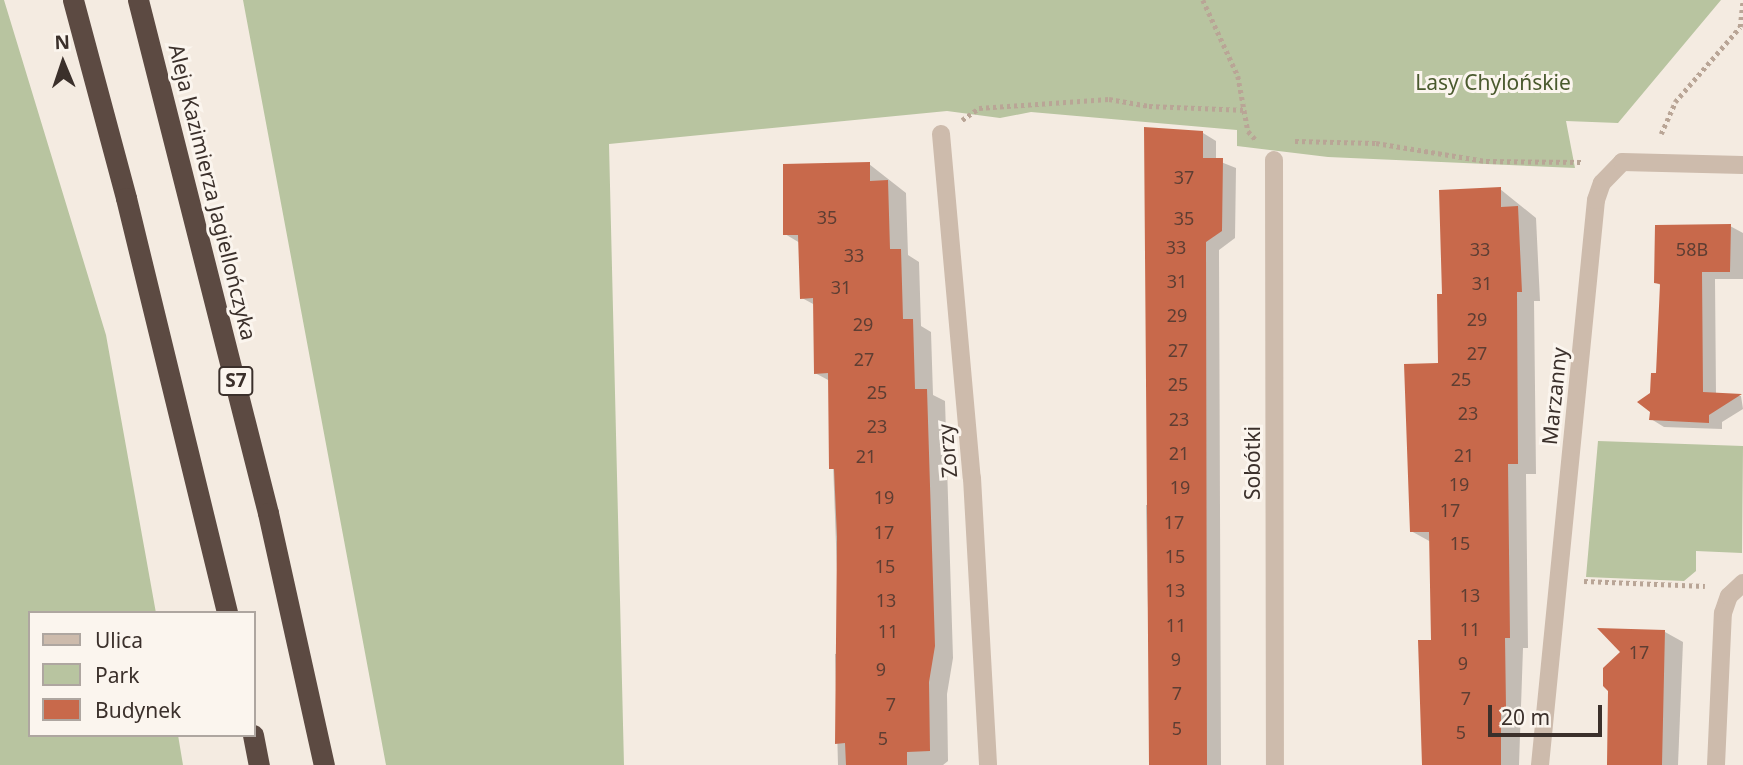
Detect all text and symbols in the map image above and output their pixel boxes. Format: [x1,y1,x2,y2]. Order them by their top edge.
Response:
north arrow [28,28,98,98]
text: N [54,29,70,55]
street label: Aleja Kazimierza Jagiellończyka [164,41,262,343]
park label: Lasy Chylońskie [1415,69,1571,95]
house number: 37 [1174,166,1194,188]
house number: 35 [817,206,837,228]
house number: 35 [1174,207,1194,229]
house number: 33 [1166,236,1186,258]
house number: 33 [1470,238,1490,260]
house number: 58B [1676,238,1708,260]
house number: 33 [844,244,864,266]
house number: 31 [1167,270,1187,292]
house number: 31 [1472,272,1492,294]
house number: 31 [831,276,851,298]
house number: 29 [1167,304,1187,326]
house number: 29 [1467,308,1487,330]
house number: 29 [853,313,873,335]
house number: 27 [1168,339,1188,361]
house number: 27 [1467,342,1487,364]
street label: Marzanny [1536,346,1572,446]
house number: 27 [854,348,874,370]
road number: S7 [217,366,255,396]
house number: 25 [1451,368,1471,390]
house number: 25 [1168,373,1188,395]
house number: 25 [867,381,887,403]
house number: 23 [1458,402,1478,424]
house number: 23 [1169,408,1189,430]
house number: 23 [867,415,887,437]
street label: Zorzy [932,423,962,479]
street label: Sobótki [1239,426,1265,500]
house number: 21 [1169,442,1189,464]
house number: 21 [1454,444,1474,466]
house number: 21 [856,445,876,467]
house number: 19 [1449,473,1469,495]
house number: 19 [1170,476,1190,498]
house number: 19 [874,486,894,508]
house number: 17 [1440,499,1460,521]
house number: 17 [1164,511,1184,533]
house number: 17 [874,521,894,543]
house number: 15 [1450,532,1470,554]
house number: 15 [1165,545,1185,567]
house number: 15 [875,555,895,577]
house number: 13 [1165,579,1185,601]
house number: 13 [1460,584,1480,606]
house number: 13 [876,589,896,611]
legend [28,611,256,737]
house number: 11 [1166,614,1186,636]
house number: 11 [1460,618,1480,640]
house number: 11 [878,620,898,642]
text: Ulica [95,626,143,654]
house number: 17 [1629,641,1649,663]
house number: 9 [1171,648,1181,670]
house number: 9 [1458,652,1468,674]
house number: 9 [876,658,886,680]
text: Park [95,661,139,689]
house number: 7 [1172,682,1182,704]
house number: 7 [1461,687,1471,709]
scale bar [1491,692,1605,736]
house number: 7 [886,693,896,715]
text: Budynek [95,696,181,724]
text: 20 m [1501,703,1550,731]
house number: 5 [1172,717,1182,739]
house number: 5 [1456,721,1466,743]
house number: 5 [878,727,888,749]

